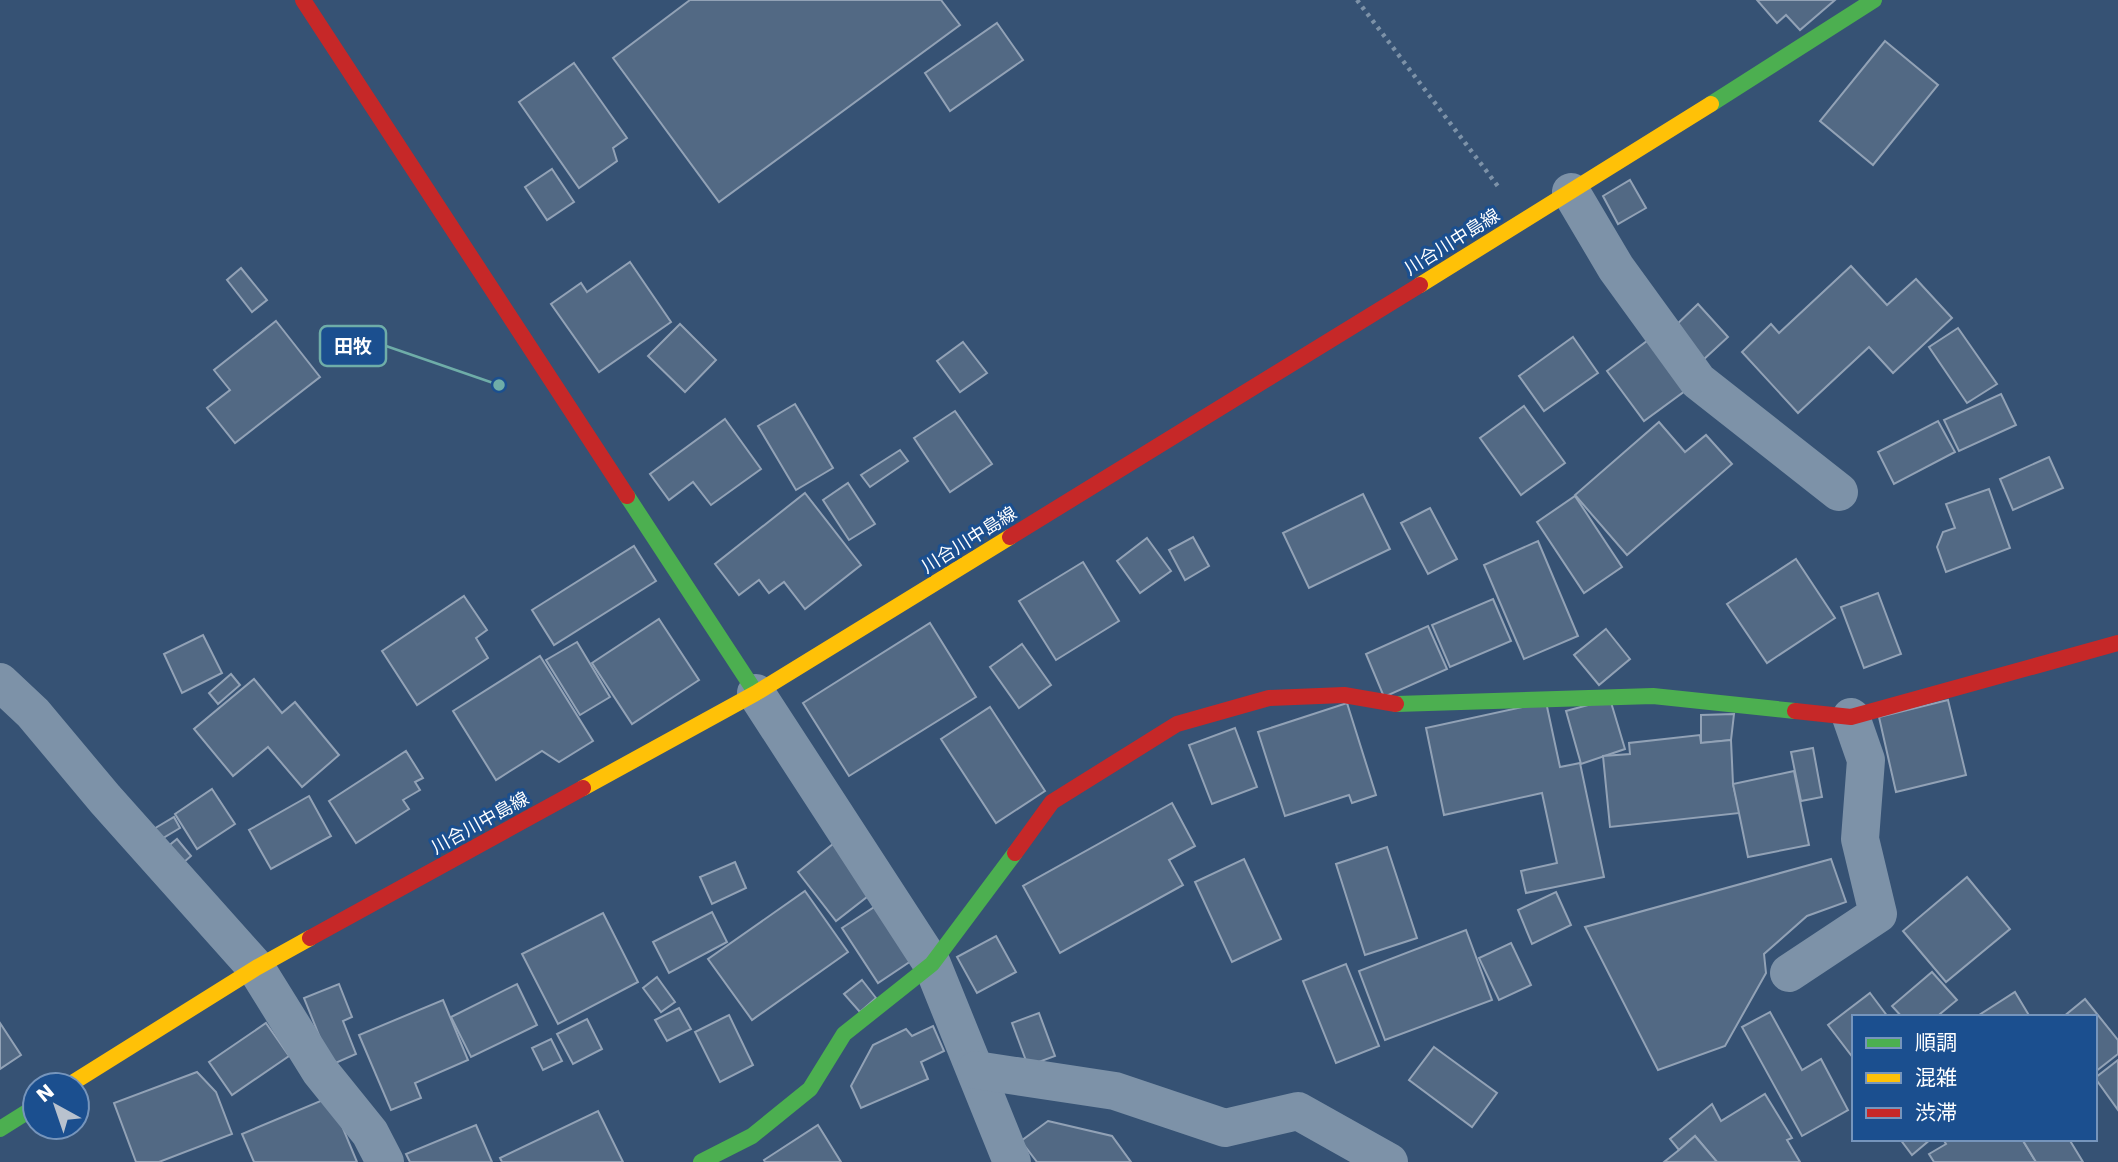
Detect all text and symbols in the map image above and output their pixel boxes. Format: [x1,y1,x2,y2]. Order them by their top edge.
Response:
street label: 川合川中島線 [1400,204,1503,279]
callout: 田牧 [320,326,386,366]
text: 田牧 [334,335,372,357]
street label: 川合川中島線 [917,502,1020,577]
street label: 川合川中島線 [427,787,532,858]
legend [1852,1015,2097,1141]
text: 順調 [1915,1031,1957,1055]
text: 混雑 [1915,1066,1957,1090]
north arrow [21,1071,91,1141]
text: N [32,1079,58,1107]
text: 渋滞 [1915,1101,1957,1125]

